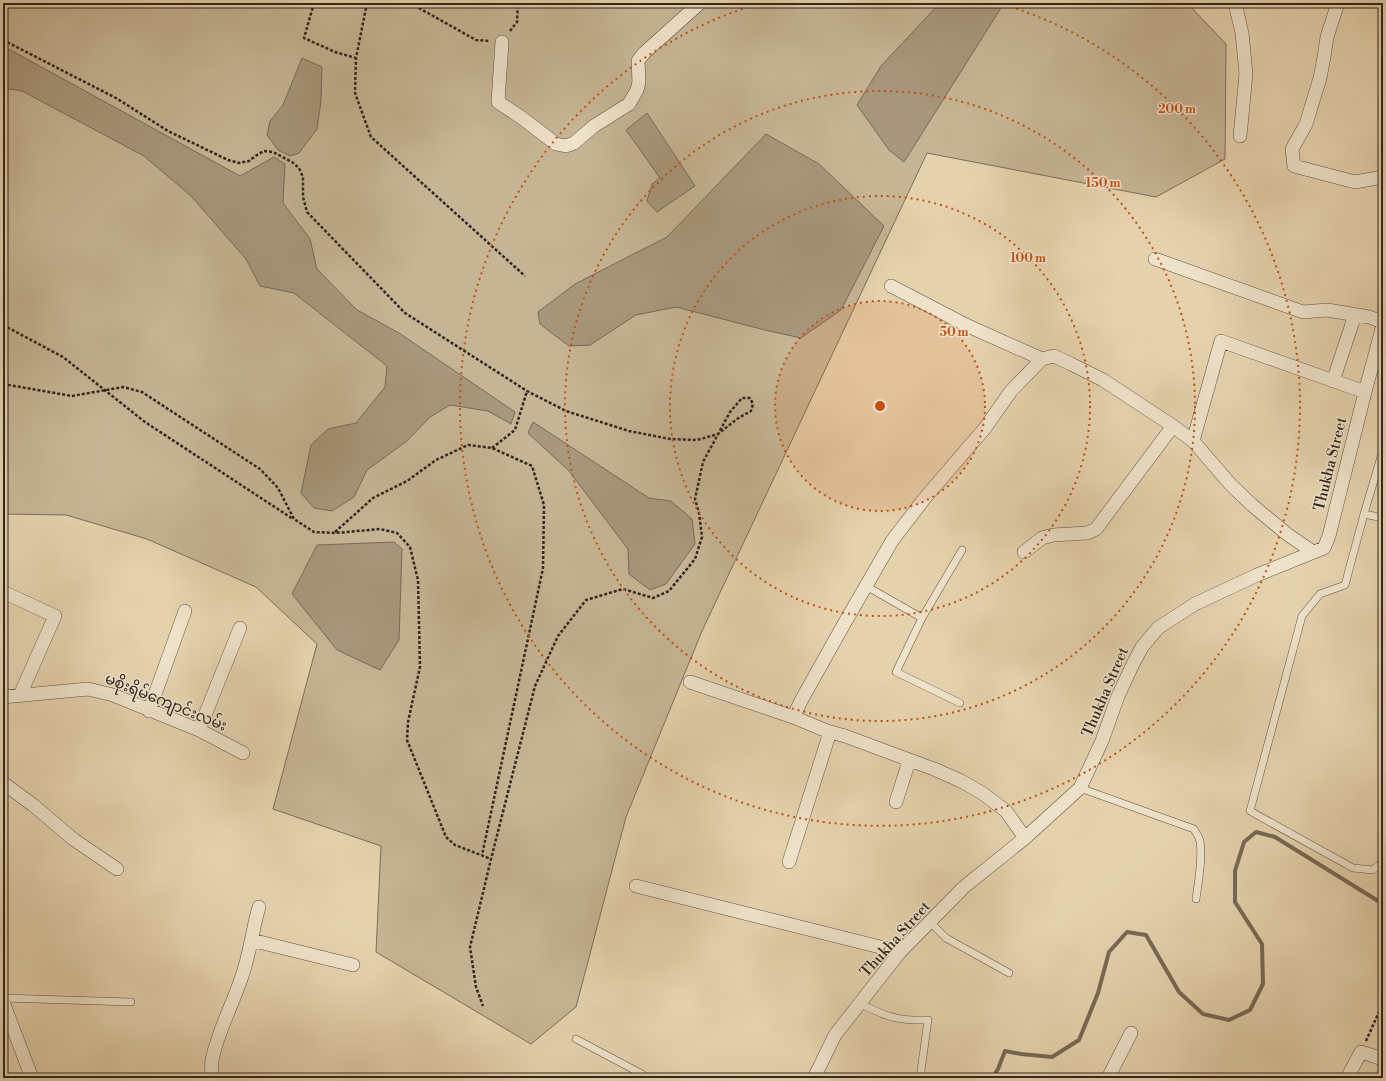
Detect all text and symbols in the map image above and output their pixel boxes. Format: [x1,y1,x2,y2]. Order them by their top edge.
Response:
text: 200 m [1158,102,1196,117]
text: 150 m [1086,176,1120,191]
text: 100 m [1010,251,1046,266]
text: 50 m [939,325,969,340]
centre of rings [873,399,887,413]
street label: Thukha Street [1310,415,1351,513]
street label: Thukha Street [1078,644,1133,740]
street label: မစိုးရိမ်ကျောင်းလမ်း [101,668,230,737]
street label: Thukha Street [856,897,935,981]

